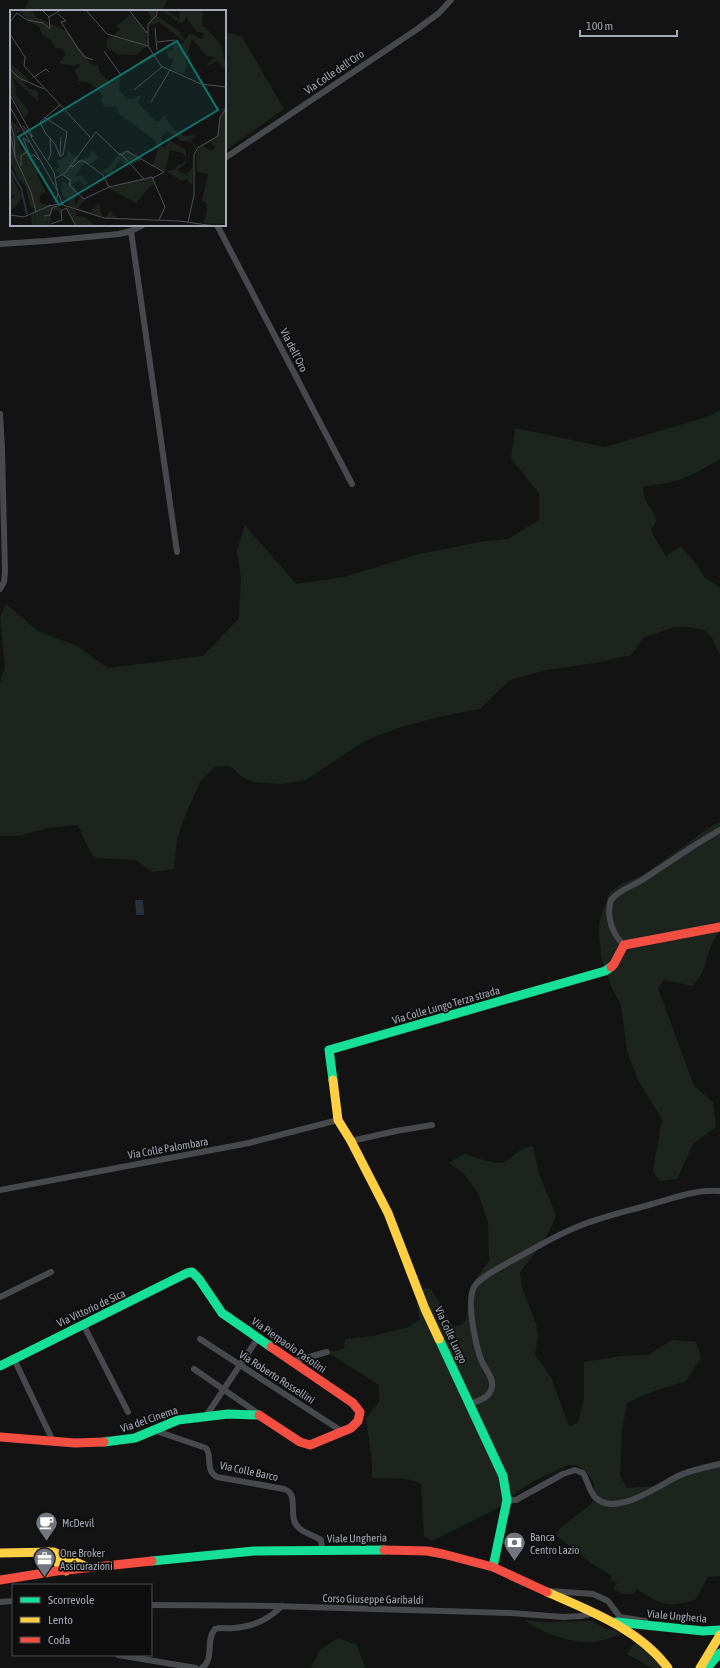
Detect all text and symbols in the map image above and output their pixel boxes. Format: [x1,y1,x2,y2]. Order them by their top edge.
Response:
inset map [10,10,226,226]
scale bar [580,12,677,38]
text: 100 m [586,19,613,33]
street label: Via Colle dell'Oro [302,48,366,96]
street label: Via dell'Oro [278,326,310,374]
street label: Via Colle Lungo Terza strada [391,984,501,1026]
street label: Via Colle Palombara [127,1135,209,1161]
street label: Via Vittorio de Sica [55,1287,127,1329]
street label: Via Colle Lungo [433,1305,469,1365]
street label: Via Pierpaolo Pasolini [249,1315,329,1375]
street label: Via Roberto Rossellini [237,1348,317,1406]
street label: Via del Cinema [119,1404,179,1434]
street label: Via Colle Barco [219,1459,279,1483]
cafe icon: McDevil [34,1510,60,1543]
place label: McDevil [62,1517,95,1529]
bank icon: Banca Centro Lazio [501,1530,527,1563]
street label: Viale Ungheria [327,1531,387,1545]
place label: Banca Centro Lazio [530,1531,579,1556]
office icon: One Broker Assicurazioni [32,1546,58,1579]
place label: One Broker Assicurazioni [60,1547,113,1572]
legend [12,1584,152,1656]
street label: Corso Giuseppe Garibaldi [322,1592,424,1606]
text: Scorrevole [48,1593,95,1607]
street label: Viale Ungheria [647,1607,707,1625]
text: Lento [48,1613,73,1627]
text: Coda [48,1633,70,1647]

